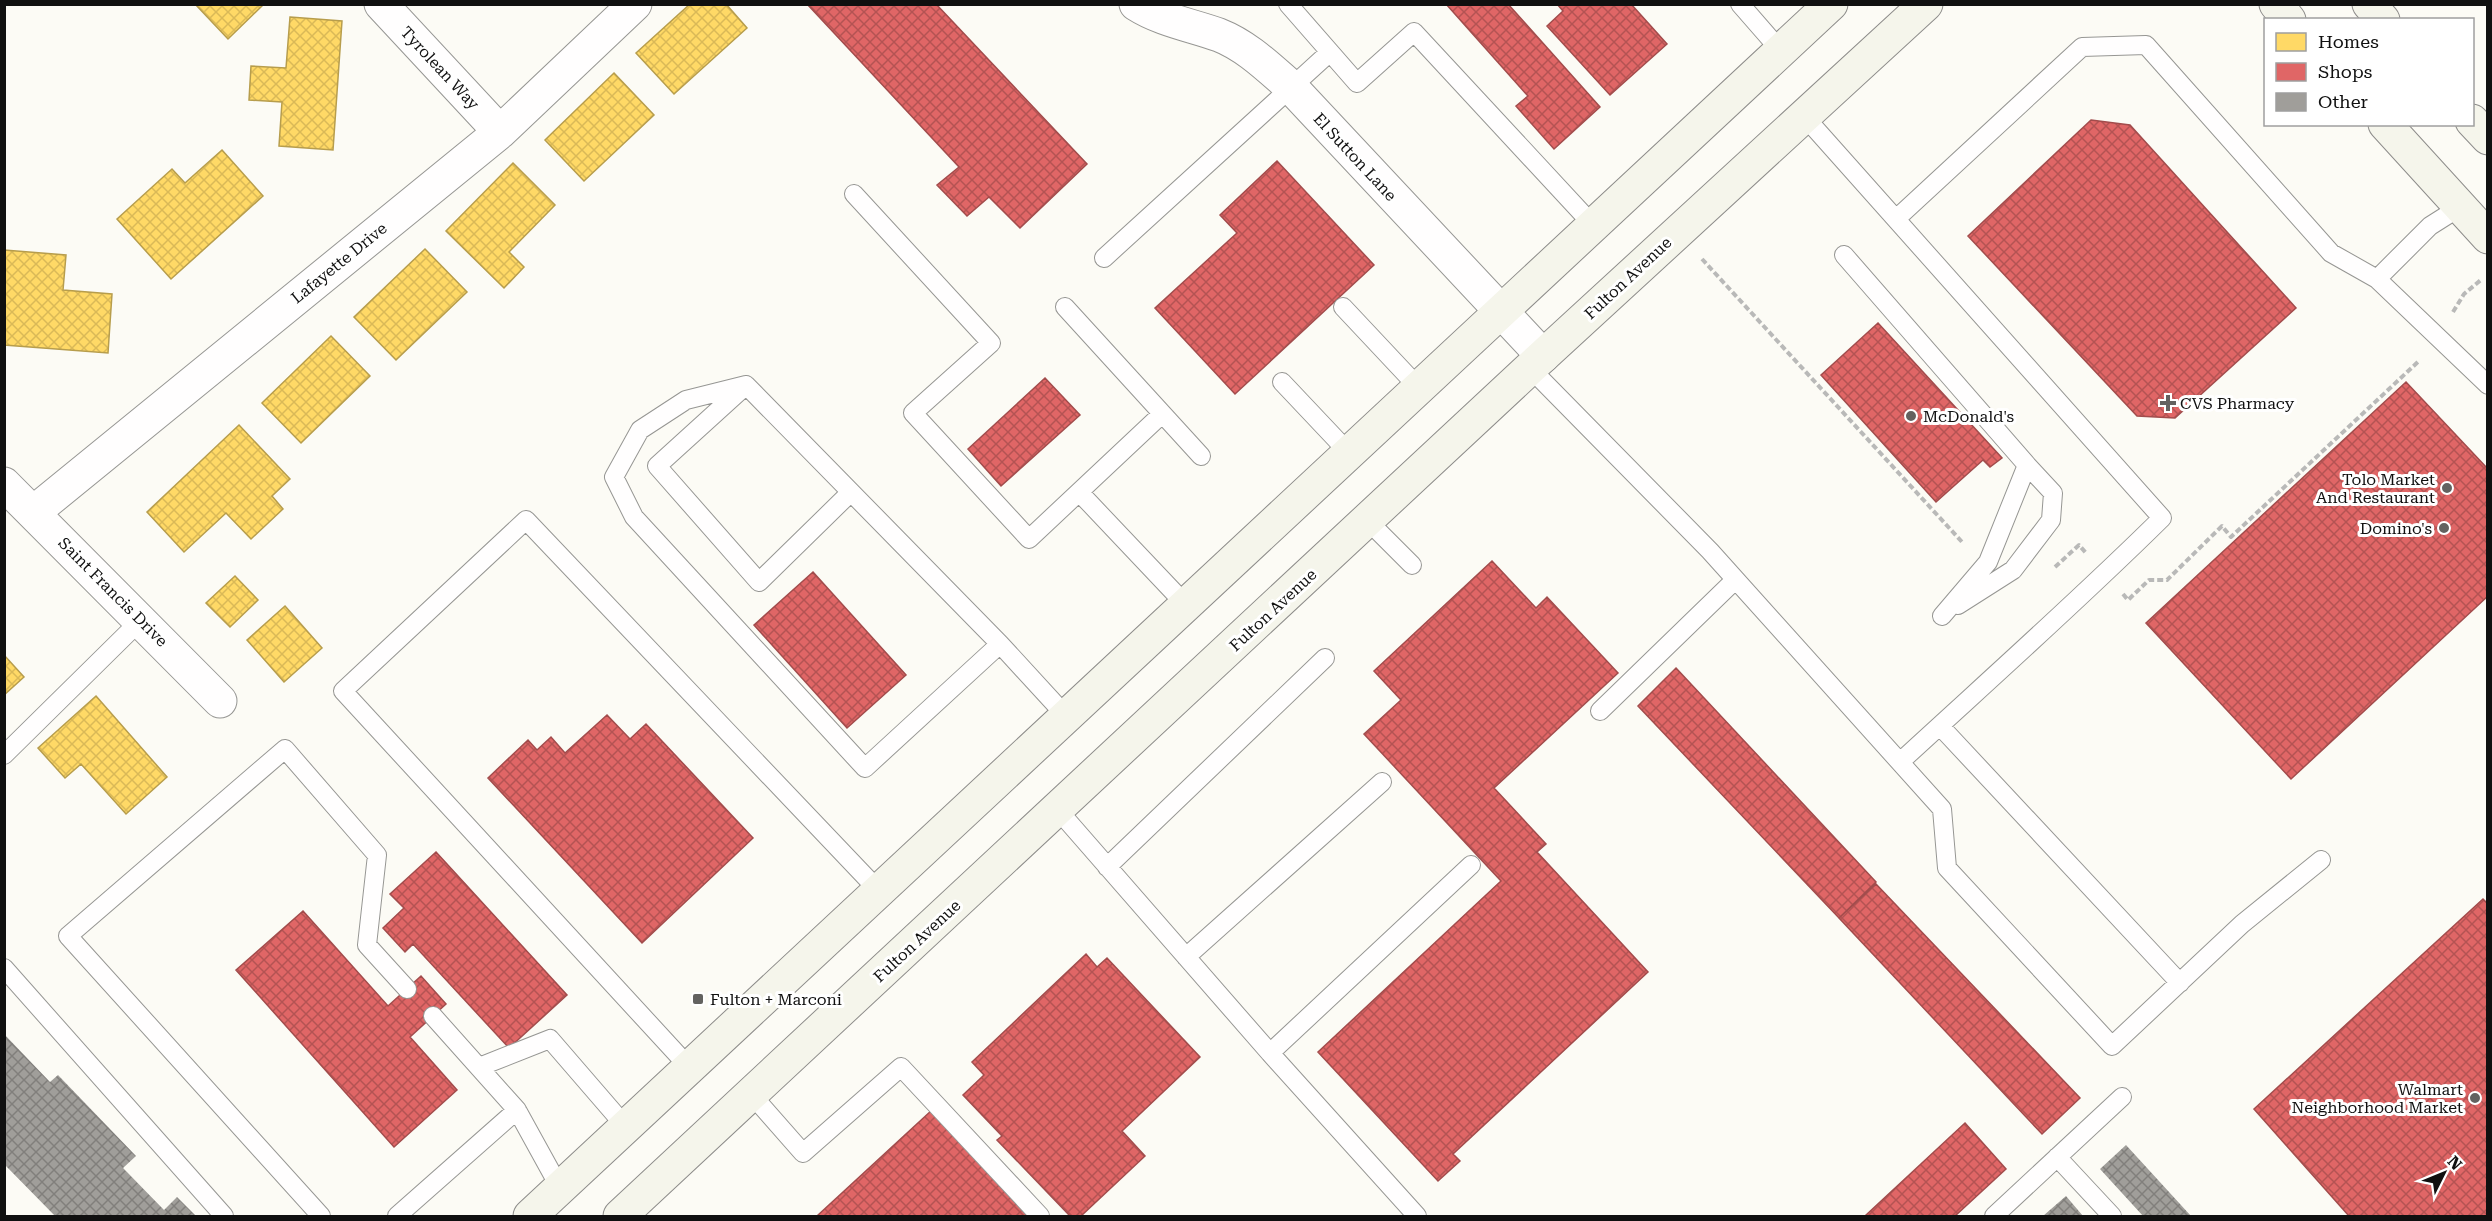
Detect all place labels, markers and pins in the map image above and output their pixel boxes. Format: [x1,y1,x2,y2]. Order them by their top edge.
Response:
place label: CVS Pharmacy [2180,394,2295,413]
marker: CVS Pharmacy [2161,396,2175,410]
place label: McDonald's [1923,407,2015,426]
marker: McDonald's [1904,409,1918,423]
place label: Tolo Market And Restaurant [2316,470,2435,507]
marker: Tolo Market And Restaurant [2440,481,2454,495]
place label: Domino's [2360,519,2432,538]
marker: Domino's [2437,521,2451,535]
place label: Fulton + Marconi [710,990,842,1009]
marker: Fulton + Marconi [691,992,705,1006]
place label: Walmart Neighborhood Market [2292,1080,2463,1117]
marker: Walmart Neighborhood Market [2468,1091,2482,1105]

